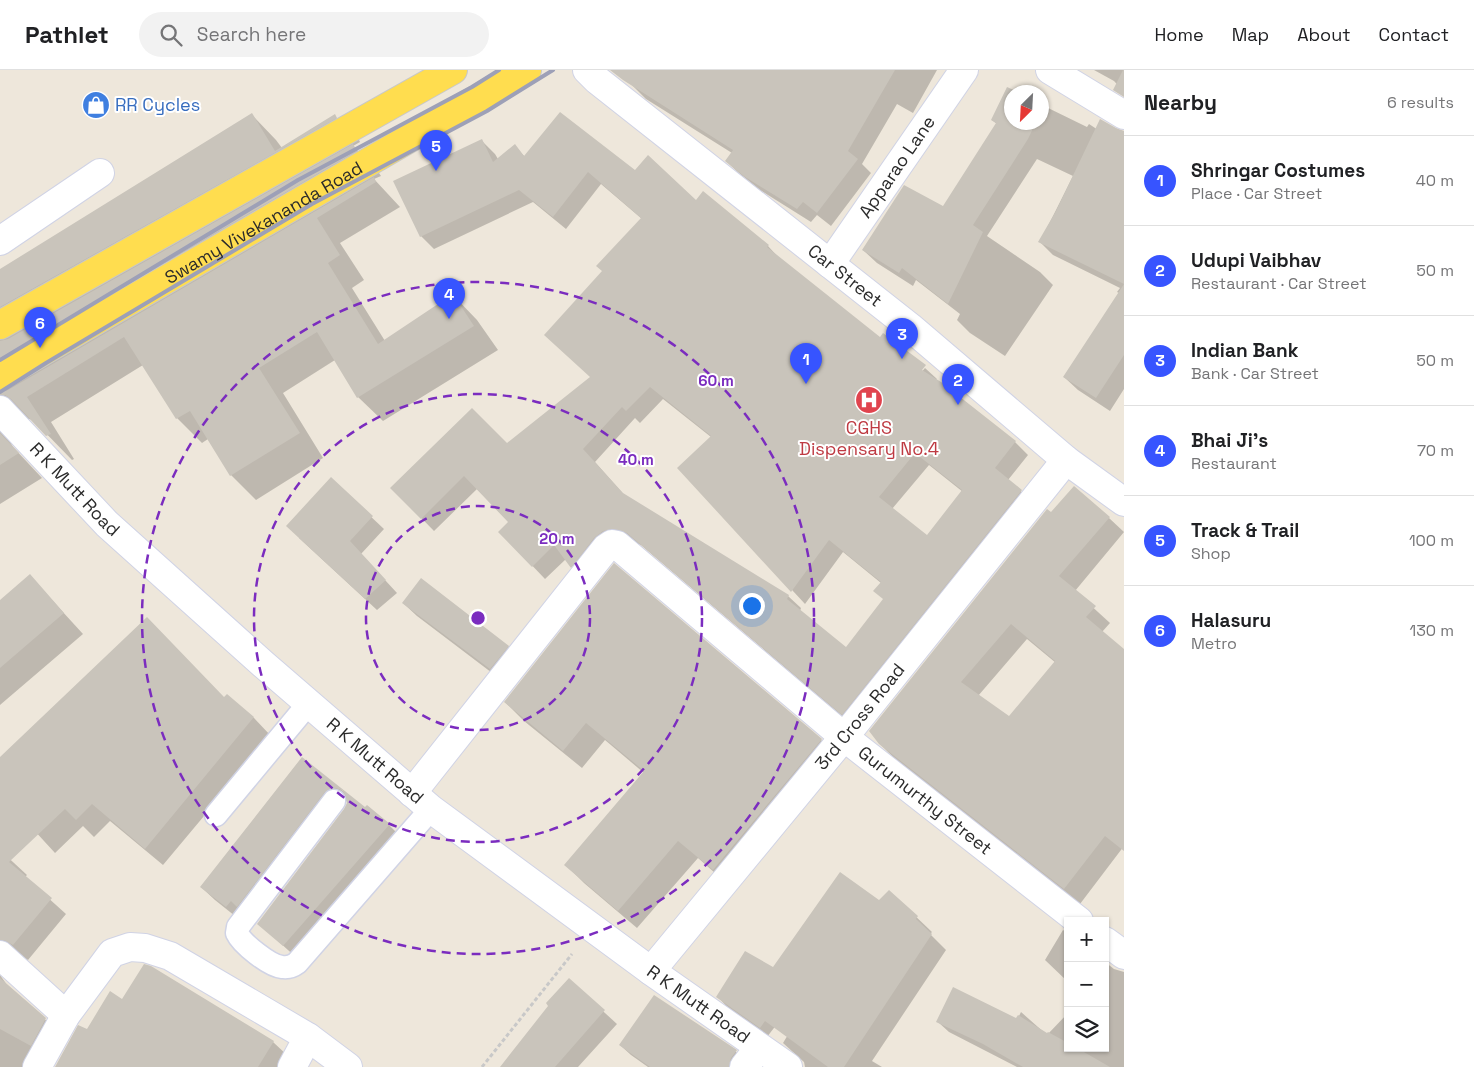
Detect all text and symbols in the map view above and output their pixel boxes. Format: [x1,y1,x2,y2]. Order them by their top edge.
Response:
search box [139,12,489,57]
text: Pathlet [25,19,109,50]
icon: search [157,21,185,49]
text: Search here [197,22,306,47]
text: Home [1155,23,1204,46]
text: Map [1232,23,1269,46]
text: About [1297,23,1351,46]
text: Contact [1379,23,1449,46]
north arrow [1004,85,1049,130]
text: Nearby [1144,89,1217,116]
shop icon: RR Cycles [81,90,111,120]
text: 6 results [1387,92,1454,113]
place label: RR Cycles [115,93,200,116]
street label: Apparao Lane [853,111,940,222]
pin: 5 [420,130,452,171]
street label: Swamy Vivekananda Road [160,156,367,289]
text: Shringar Costumes [1191,158,1365,183]
text: 1 [1156,170,1164,191]
text: 40 m [1416,170,1454,191]
text: Place · Car Street [1191,183,1322,204]
street label: Car Street [803,239,887,312]
text: Udupi Vaibhav [1191,248,1321,273]
text: 2 [1155,260,1165,281]
text: 50 m [1416,260,1454,281]
text: Restaurant · Car Street [1191,273,1367,294]
pin: 4 [433,278,465,319]
pin: 6 [24,307,56,348]
pin: 3 [886,318,918,359]
text: Indian Bank [1191,338,1298,363]
pin: 1 [790,343,822,384]
text: 3 [1155,350,1165,371]
text: 50 m [1416,350,1454,371]
text: Bank · Car Street [1191,363,1319,384]
pin: 2 [942,364,974,405]
text: 60 m [698,371,734,390]
hospital icon: CGHS Dispensary No.4 [854,385,884,415]
place label: CGHS Dispensary No.4 [799,416,939,460]
text: Bhai Ji's [1191,428,1268,453]
street label: R K Mutt Road [25,437,125,541]
text: 4 [1155,440,1165,461]
text: 70 m [1417,440,1454,461]
text: 40 m [618,450,654,469]
text: Restaurant [1191,453,1277,474]
text: Track & Trail [1191,518,1299,543]
text: 20 m [539,529,575,548]
text: 5 [1155,530,1165,551]
text: 100 m [1409,530,1454,551]
text: Shop [1191,543,1231,564]
your location [739,593,765,619]
text: Halasuru [1191,608,1271,633]
centre of rings [469,609,487,627]
text: 6 [1155,620,1165,641]
text: 130 m [1410,620,1454,641]
text: Metro [1191,633,1237,654]
street label: 3rd Cross Road [810,659,909,775]
street label: R K Mutt Road [322,712,429,809]
street label: Gurumurthy Street [854,740,997,860]
map controls [1064,917,1109,1052]
button: + [1064,917,1109,962]
street label: R K Mutt Road [643,960,755,1048]
button: − [1064,962,1109,1007]
button: layers [1064,1007,1109,1052]

